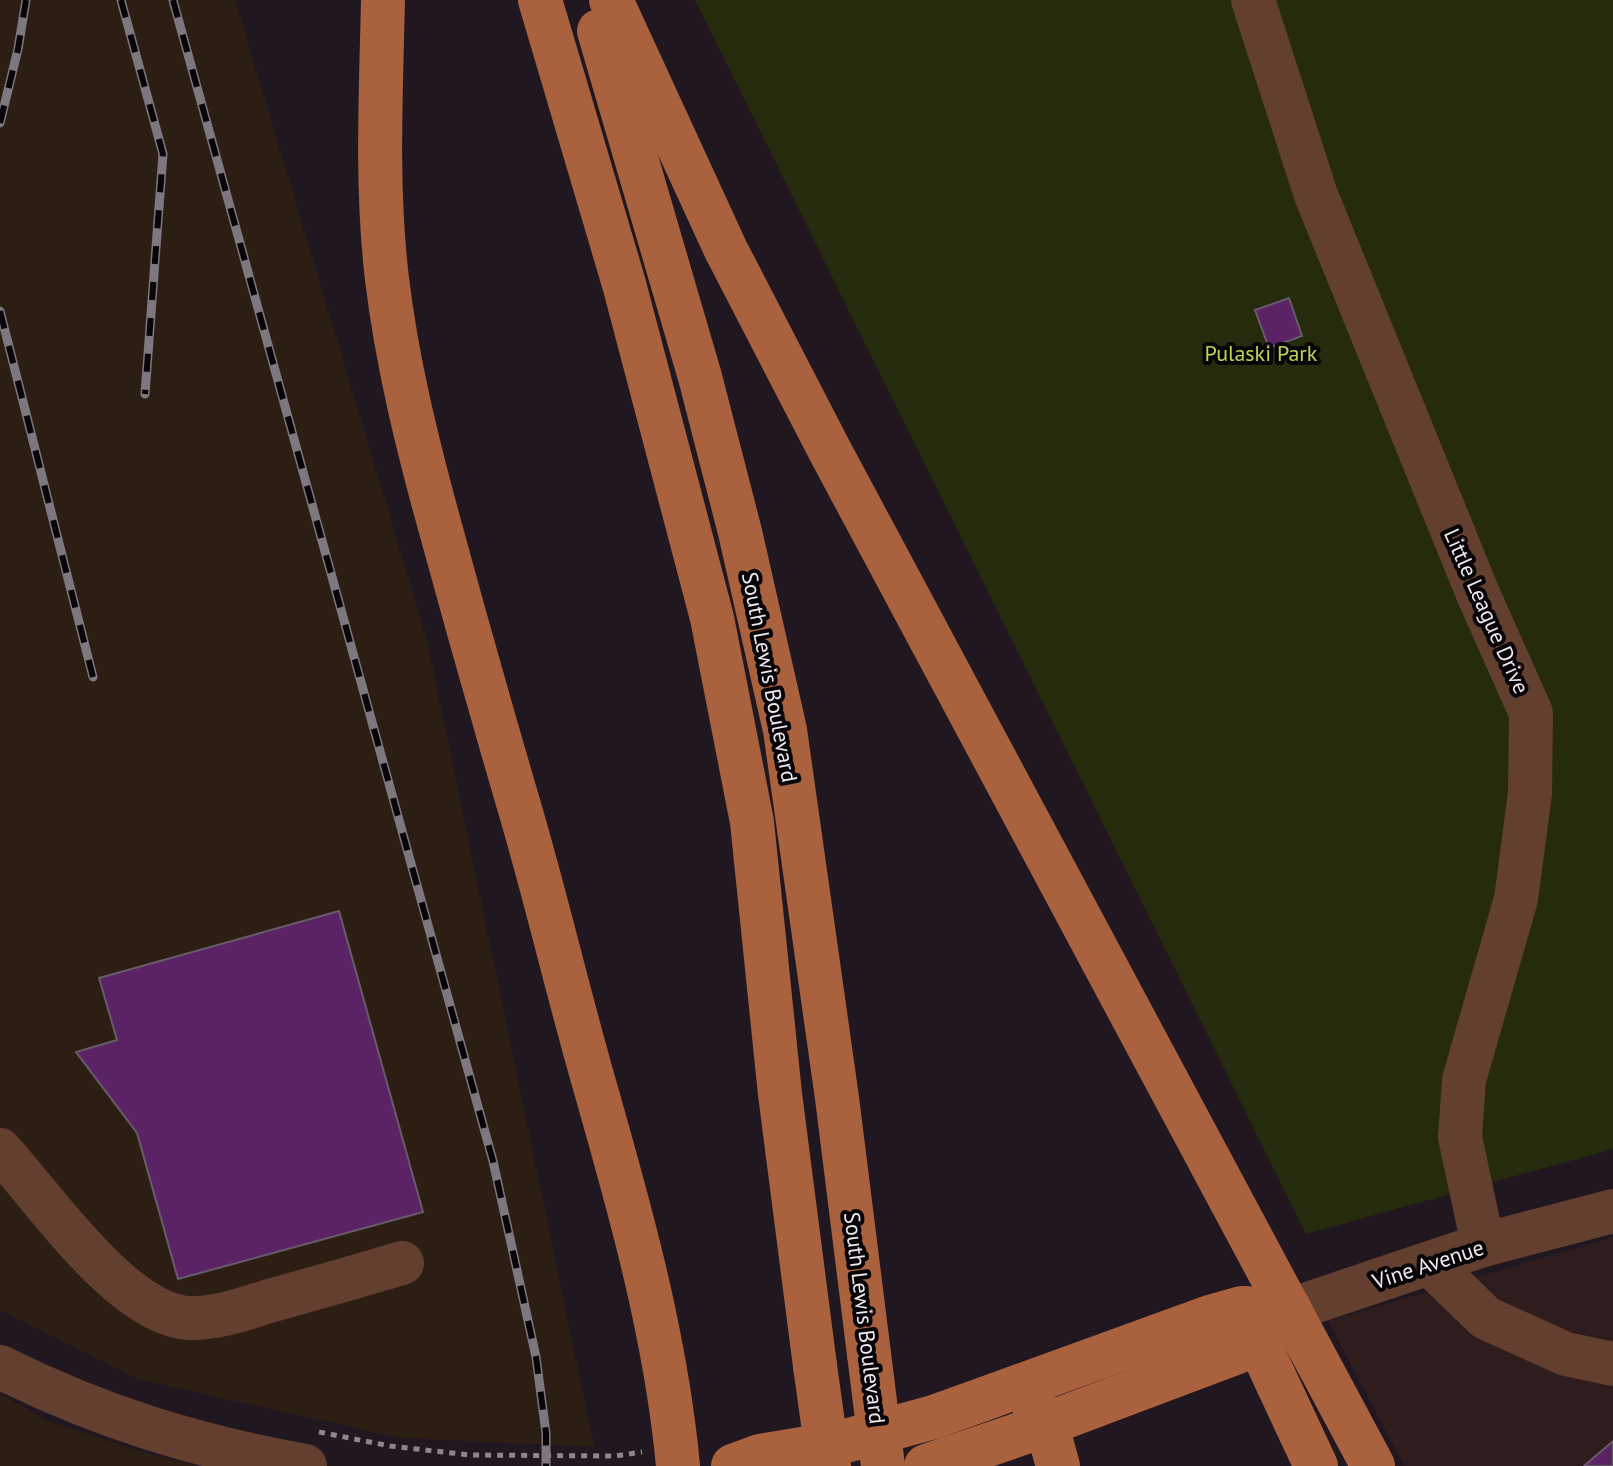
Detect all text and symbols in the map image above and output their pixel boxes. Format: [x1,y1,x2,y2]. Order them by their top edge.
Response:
park label: Pulaski Park [1205,339,1318,367]
street label: Little League Drive [1438,524,1536,698]
street label: South Lewis Boulevard [736,570,804,784]
street label: South Lewis Boulevard [838,1210,892,1426]
street label: Vine Avenue [1368,1233,1487,1295]

